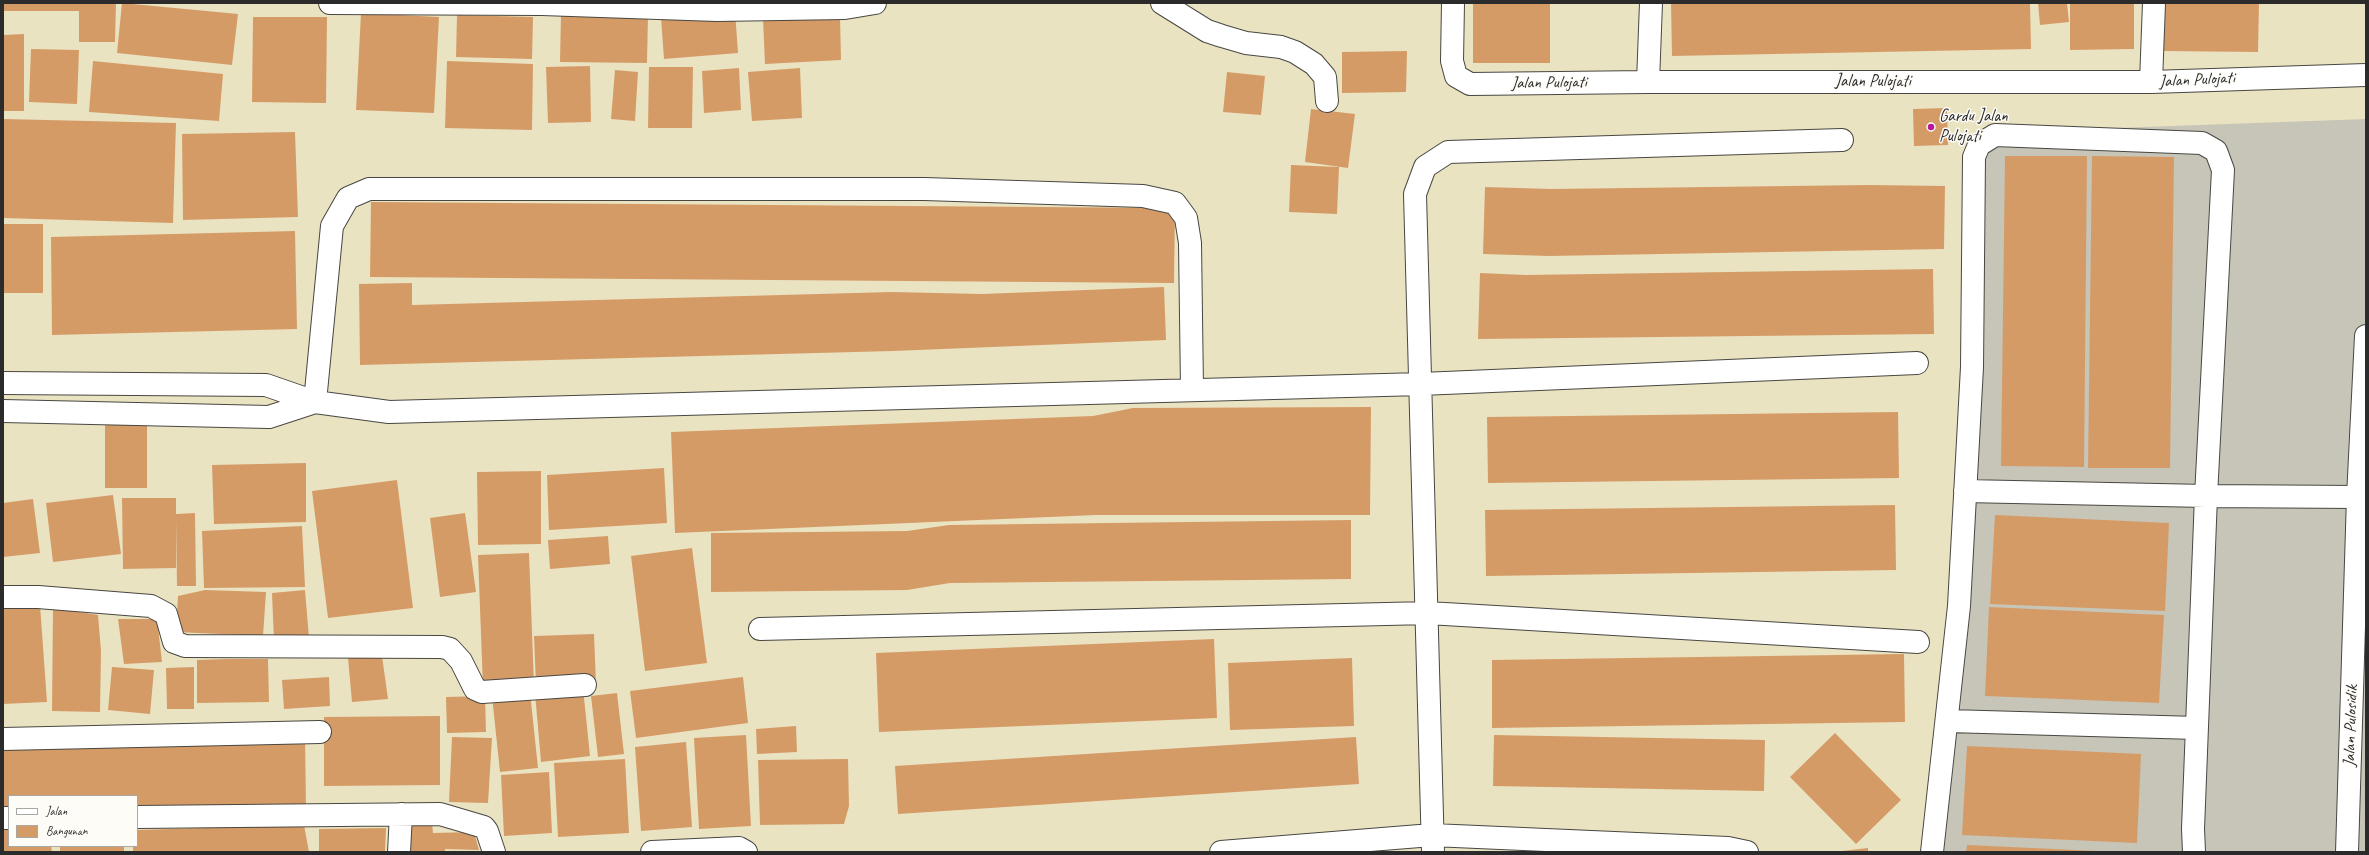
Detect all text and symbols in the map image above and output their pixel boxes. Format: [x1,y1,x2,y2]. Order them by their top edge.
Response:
street label: Jalan Pulojati [2159,68,2235,92]
street label: Jalan Pulojati [1511,72,1587,94]
street label: Jalan Pulojati [1835,72,1911,92]
place label: Gardu Jalan Pulojati [1939,107,2008,147]
marker: Gardu Jalan Pulojati [1926,122,1936,132]
street label: Jalan Pulosidik [2339,685,2363,767]
legend [8,795,138,847]
text: Jalan [46,803,67,819]
text: Bangunan [46,823,87,839]

